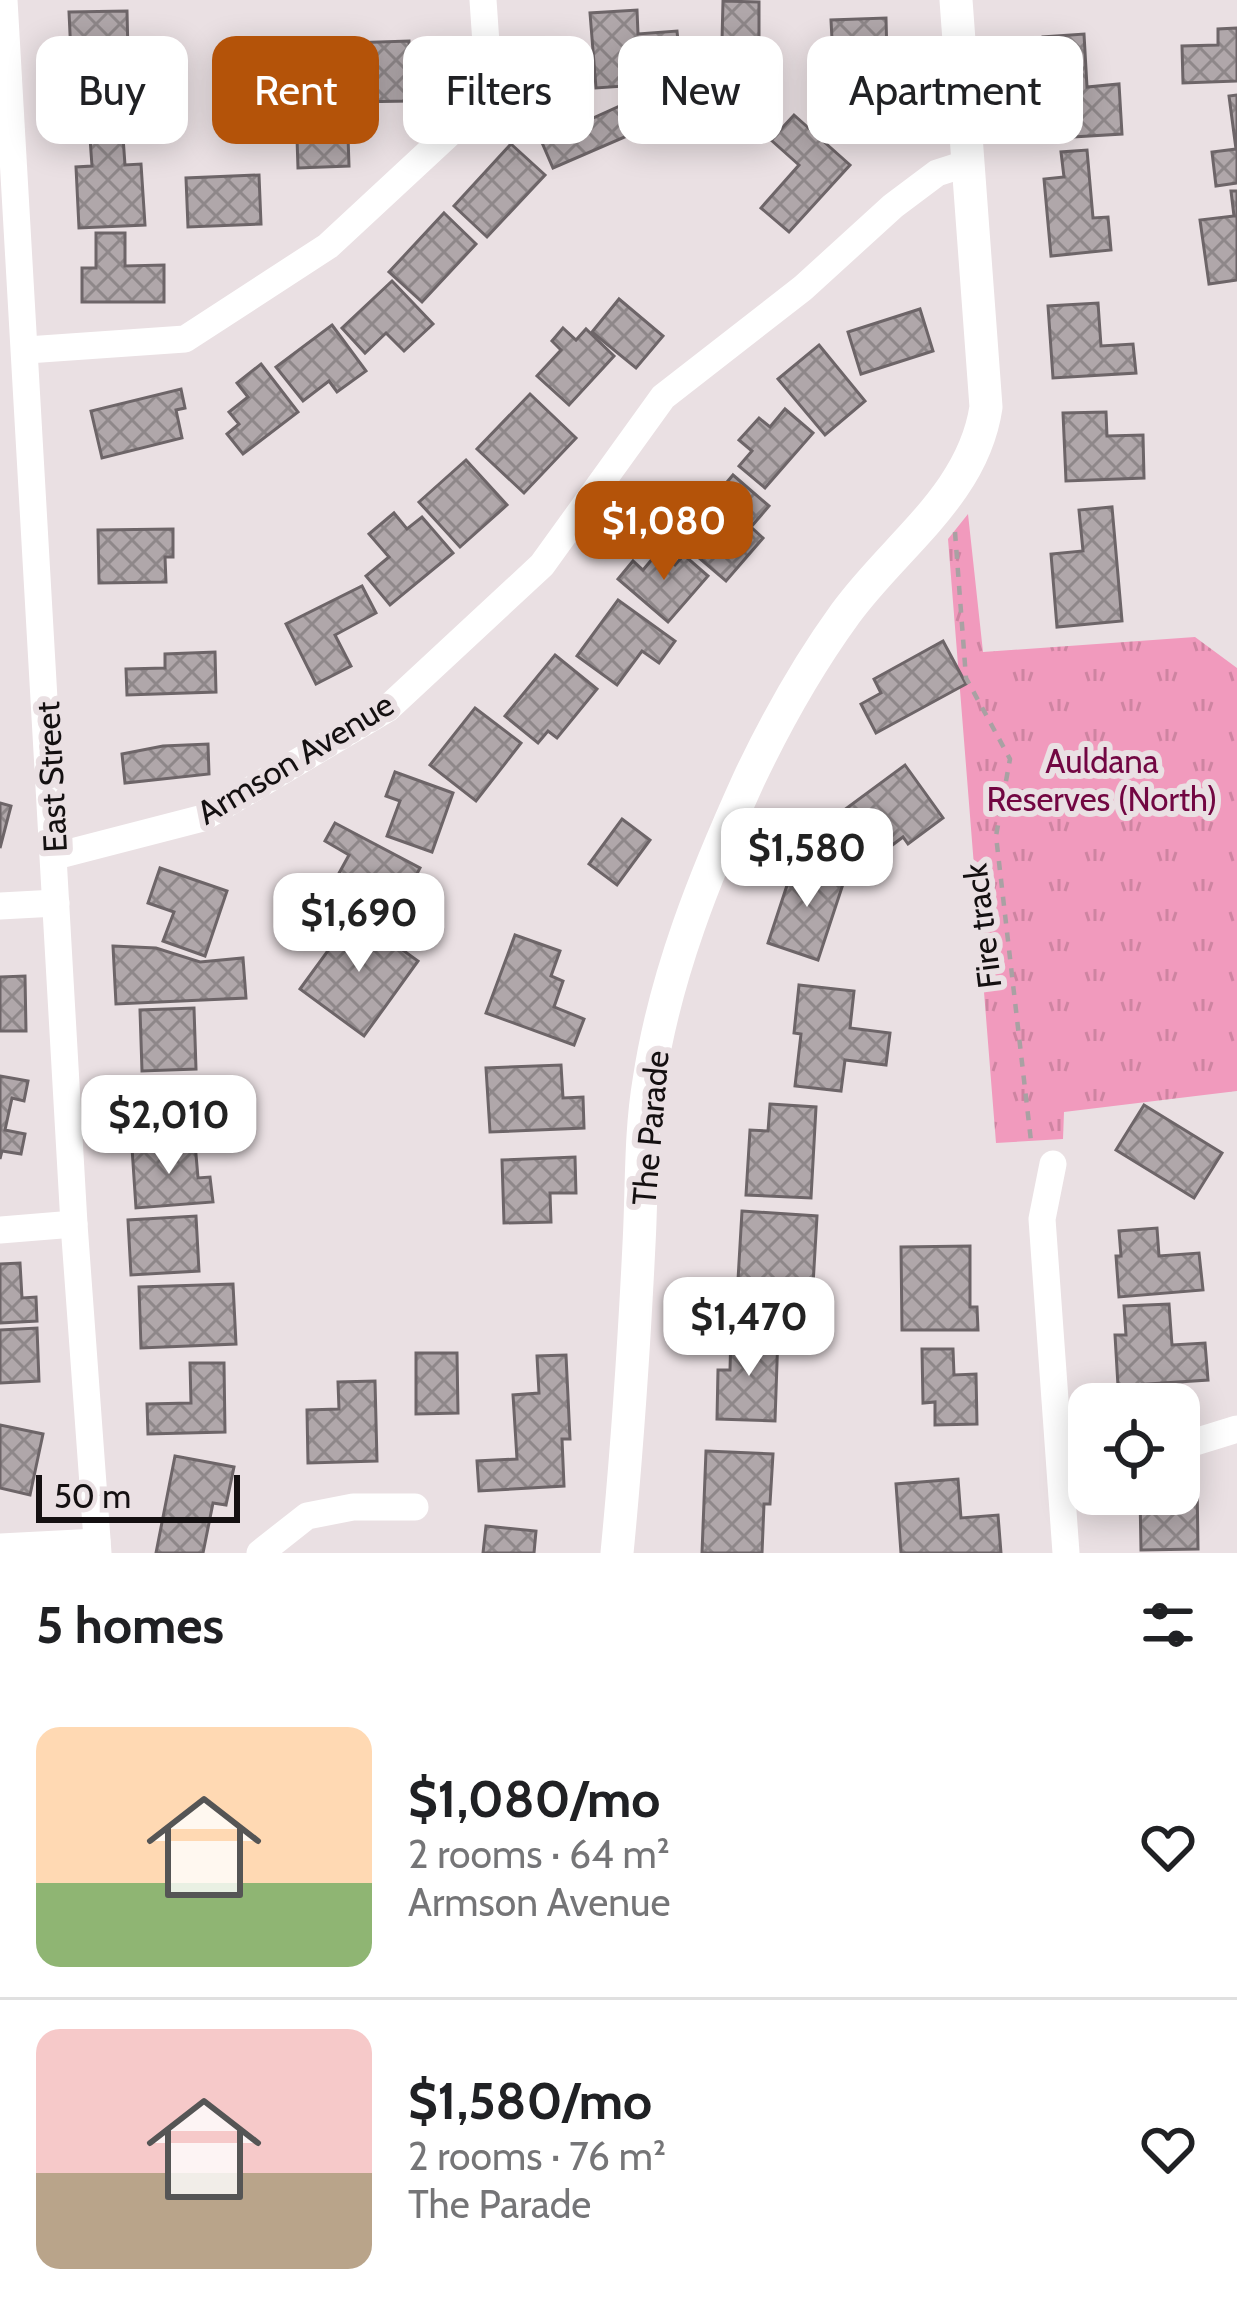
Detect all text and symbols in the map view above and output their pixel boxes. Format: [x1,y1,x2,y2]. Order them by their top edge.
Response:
chip: Buy [36,36,188,144]
chip: Rent [212,36,379,144]
chip: Filters [403,36,594,144]
chip: New [618,36,783,144]
chip: Apartment [807,36,1083,144]
pin: $1,080 [566,481,762,583]
text: $1,080 [602,496,726,544]
street label: Armson Avenue [190,684,400,832]
street label: East Street [27,700,75,854]
park label: Auldana Reserves (North) [987,741,1217,819]
pin: $1,580 [709,808,905,910]
text: $1,580 [748,823,866,871]
street label: Fire track [954,861,1009,991]
pin: $1,690 [261,873,457,975]
text: $1,690 [300,888,418,936]
street label: The Parade [623,1049,677,1207]
pin: $2,010 [71,1075,267,1177]
text: $2,010 [108,1090,230,1138]
pin: $1,470 [651,1277,847,1379]
text: $1,470 [690,1292,808,1340]
map controls [1068,1383,1200,1515]
button: locate [1068,1383,1200,1515]
scale bar [36,1469,240,1522]
text: 50 m [54,1476,131,1516]
icon: filters [1135,1592,1201,1658]
text: 5 homes [36,1594,224,1656]
text: $1,080/mo [408,1768,660,1830]
icon: home [132,1775,276,1919]
icon: heart [1135,1814,1201,1880]
text: 2 rooms · 64 m² [408,1830,670,1878]
text: Armson Avenue [408,1878,670,1926]
text: $1,580/mo [408,2070,652,2132]
icon: home [132,2077,276,2221]
icon: heart [1135,2116,1201,2182]
text: 2 rooms · 76 m² [408,2132,666,2180]
text: The Parade [408,2180,591,2228]

